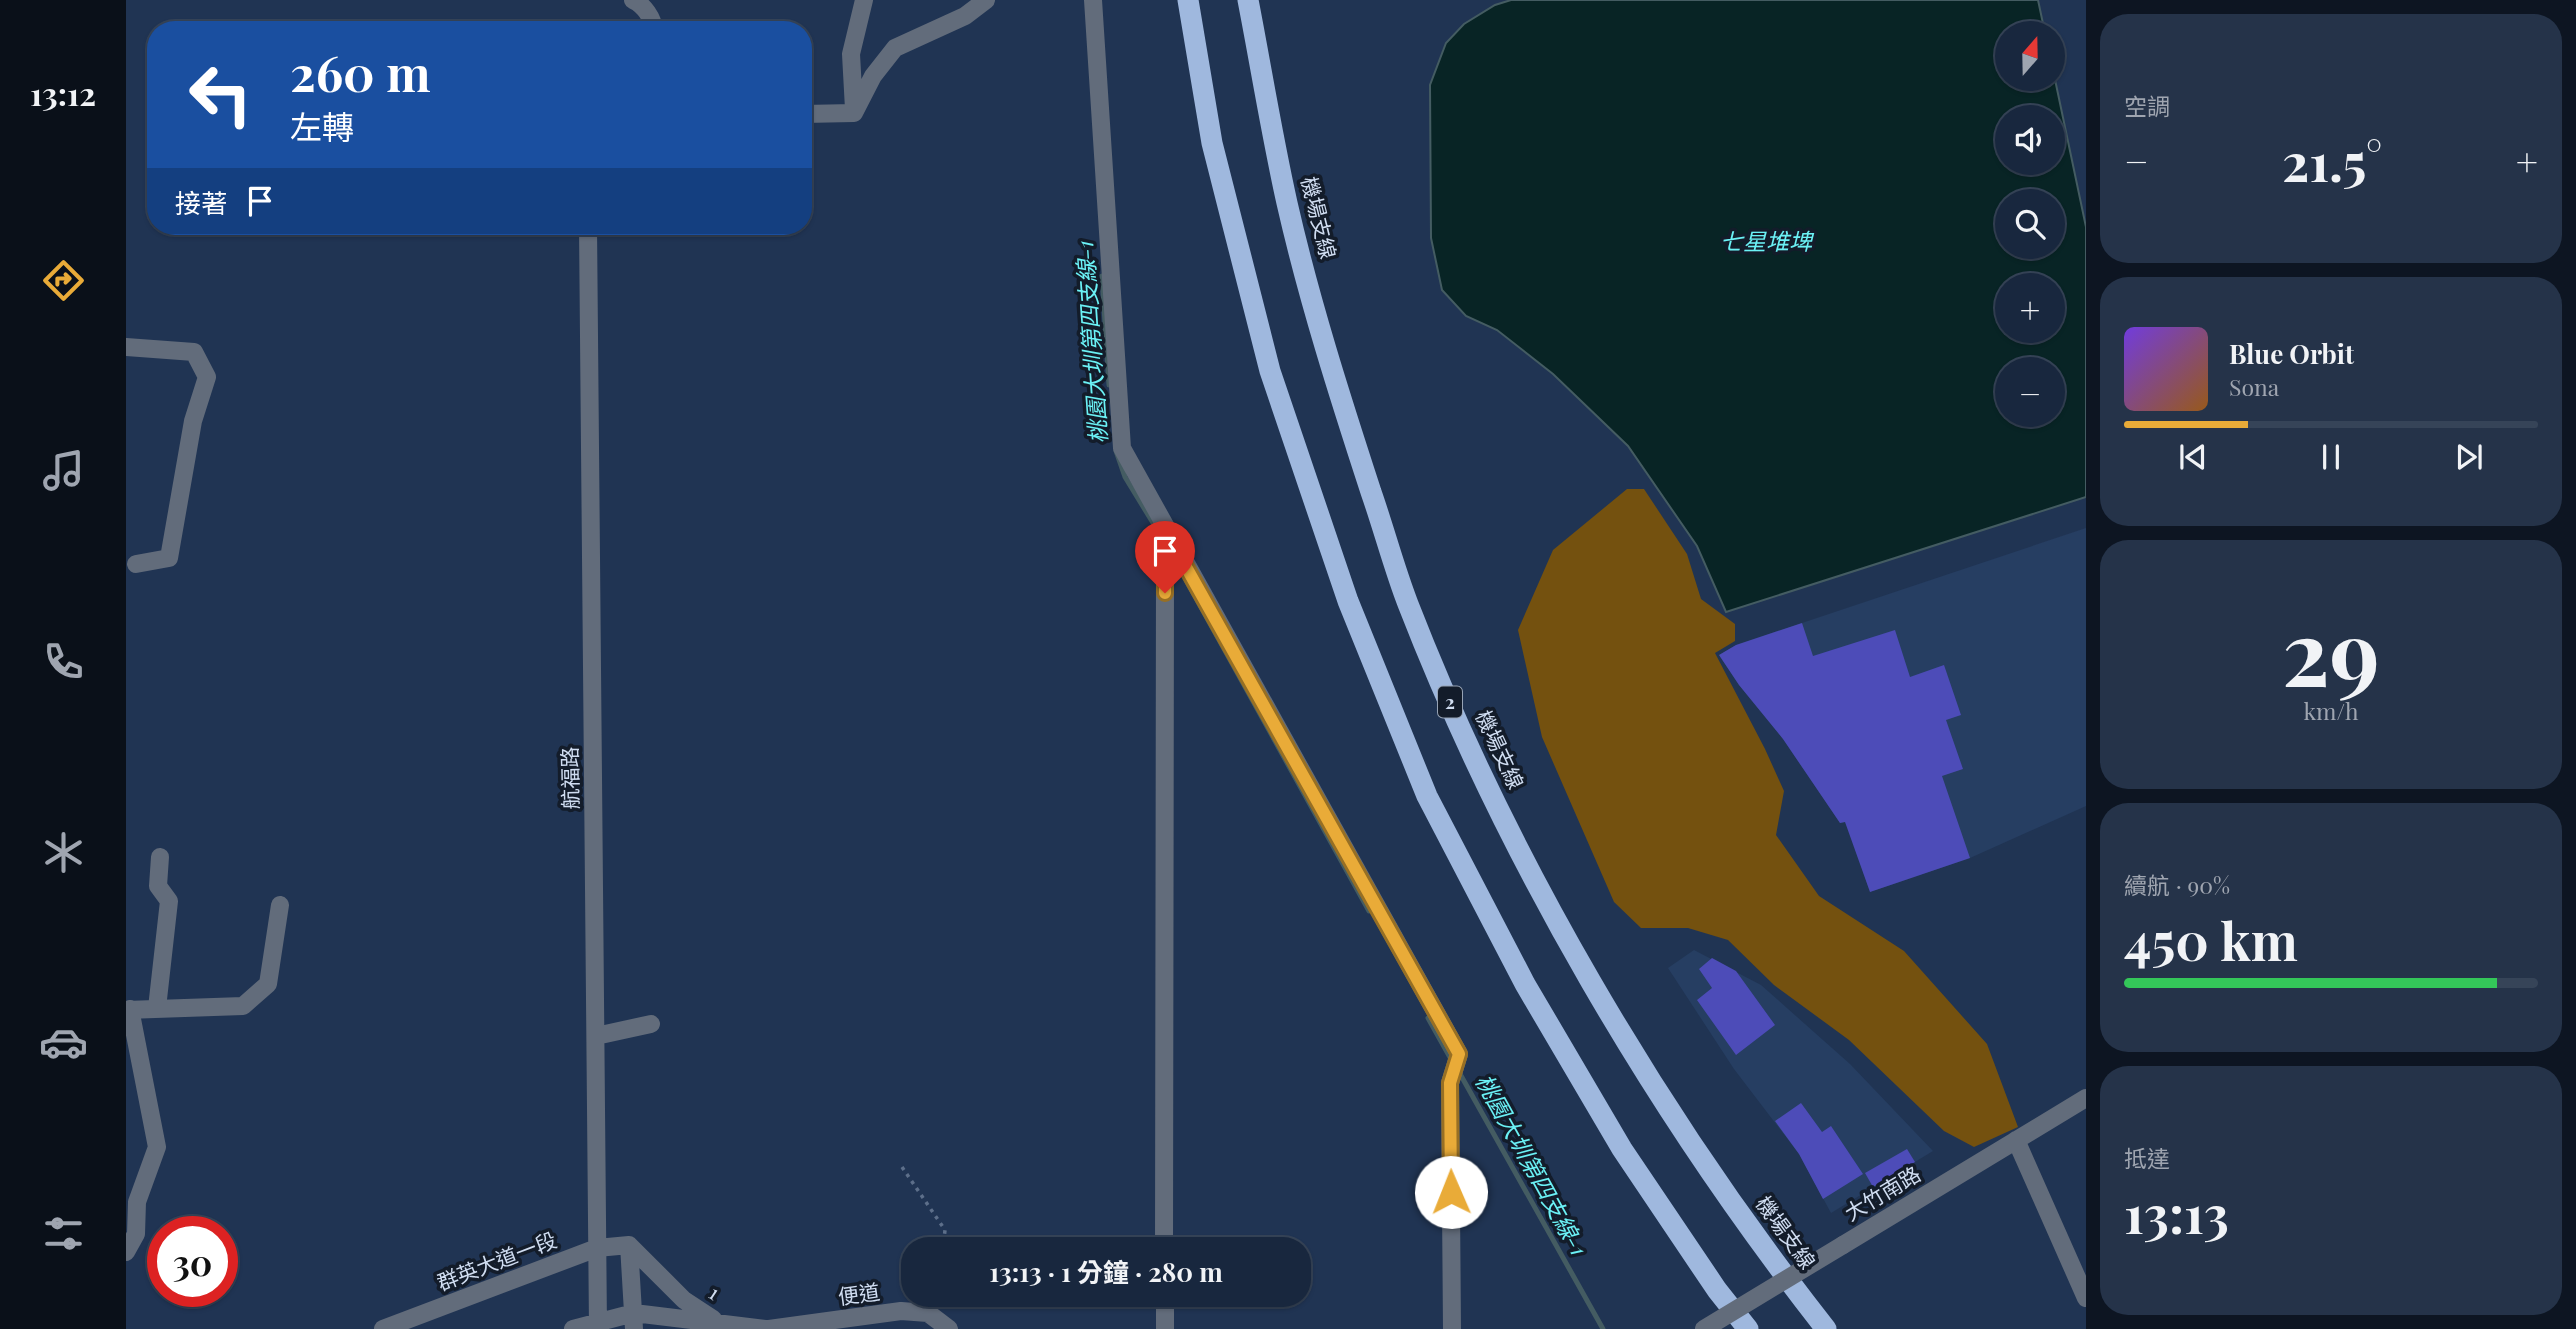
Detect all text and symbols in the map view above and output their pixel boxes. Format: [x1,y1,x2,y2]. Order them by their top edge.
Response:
north arrow [1995,21,2065,91]
map controls [1995,21,2065,427]
text: 260 m [290,39,430,104]
icon: left [175,49,266,140]
text: 13:12 [30,71,96,114]
text: 空調 [2124,90,2170,121]
text: 左轉 [290,104,354,147]
button: sound [1995,105,2065,175]
text: 21.5° [2282,126,2382,195]
text: − [2124,135,2149,186]
text: + [2516,135,2538,186]
street label: 機場支線 [1296,173,1344,262]
icon: arrive [241,182,279,220]
text: 接著 [175,185,227,220]
button: search [1995,189,2065,259]
water label: 七星堆埤 [1720,225,1815,256]
water label: 桃園大圳第四支線-1 [1068,239,1113,445]
icon: directions [39,256,88,305]
button: + [1995,273,2065,343]
text: Blue Orbit [2229,336,2354,371]
button: − [1995,357,2065,427]
text: Sona [2229,371,2279,402]
icon: previous [2174,438,2212,476]
icon: pause [2312,438,2350,476]
icon: next [2450,438,2488,476]
icon: music [39,446,88,495]
pin [1135,521,1195,593]
icon: arrive [1146,532,1184,570]
text: 29 [2282,589,2380,710]
icon: phone [39,637,88,686]
road number: 2 [1438,687,1462,718]
text: km/h [2303,695,2359,726]
street label: 機場支線 [1470,705,1531,793]
street label: 航福路 [554,746,584,810]
icon: climate [39,828,88,877]
text: 續航 · 90% [2124,869,2230,900]
text: 450 km [2124,905,2298,974]
icon: car [39,1018,88,1067]
water label: 桃園大圳第四支線-1 [1469,1068,1595,1261]
text: 抵達 [2124,1142,2170,1173]
position arrow [1414,1155,1488,1229]
street label: 大竹南路 [1839,1159,1925,1226]
text: 13:13 [2124,1178,2229,1247]
street label: 機場支線 [1751,1190,1823,1274]
icon: filters [39,1209,88,1258]
speed limit sign: 30 [147,1216,238,1307]
street label: 群英大道一段 [432,1224,560,1296]
text: 13:13 · 1 分鐘 · 280 m [989,1254,1223,1289]
street label: 便道 [836,1276,881,1310]
street label: 1 [704,1277,726,1305]

